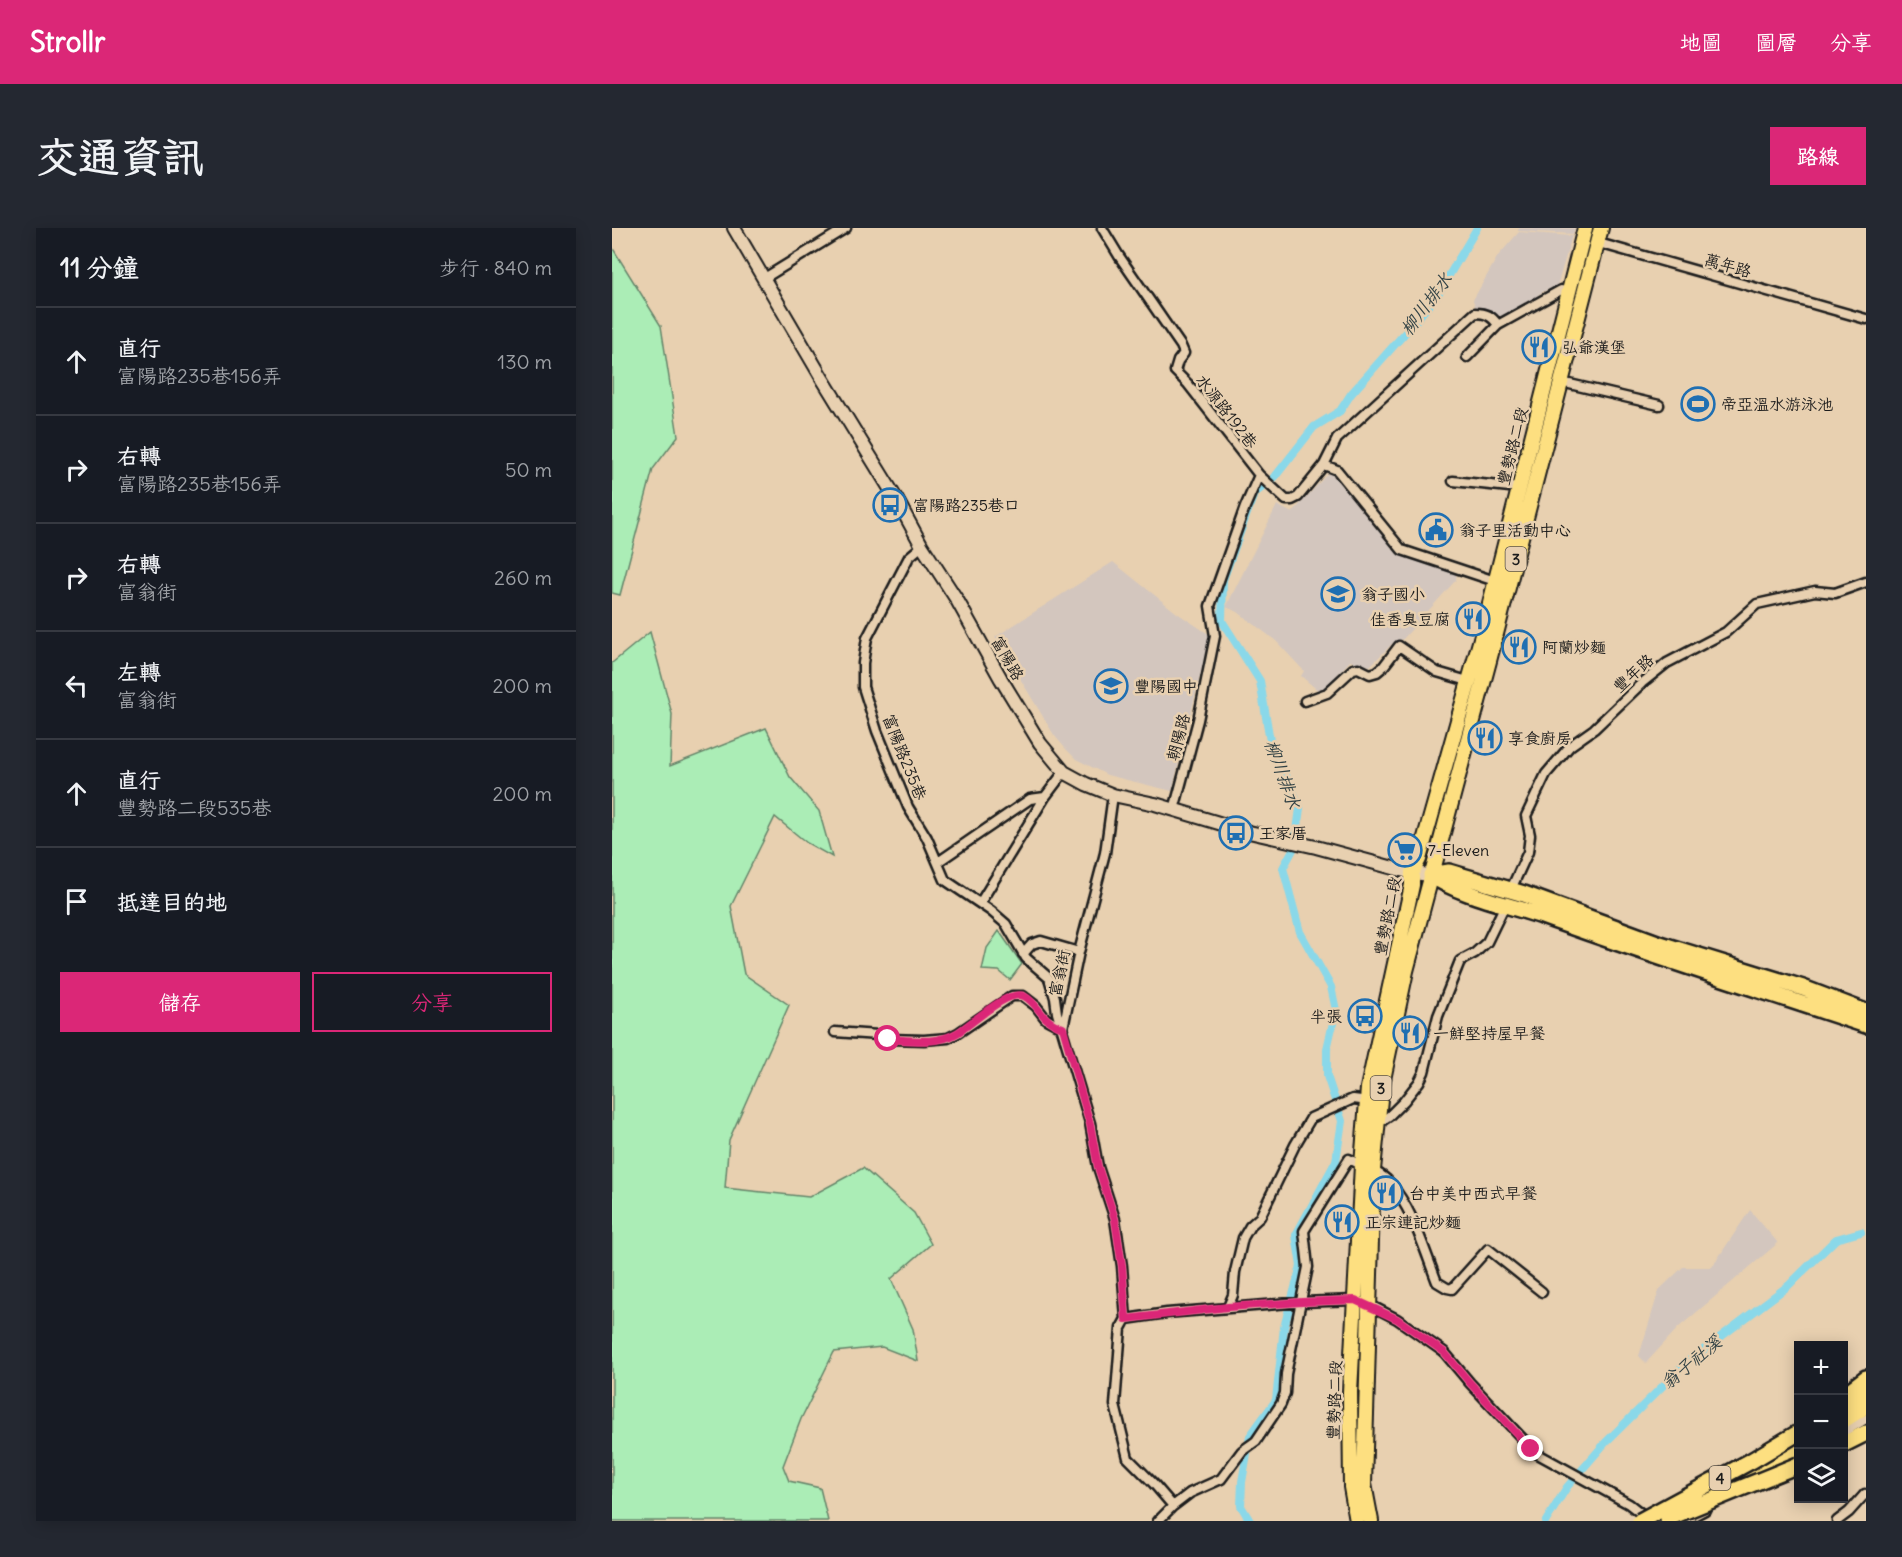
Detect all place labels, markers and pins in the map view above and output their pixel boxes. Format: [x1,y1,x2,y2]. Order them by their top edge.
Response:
restaurant icon: 弘爺漢堡 [1521,329,1557,365]
place label: 弘爺漢堡 [1562,337,1626,357]
sports icon: 帝亞溫水游泳池 [1680,386,1716,422]
place label: 帝亞溫水游泳池 [1721,394,1833,414]
bus stop icon: 富陽路235巷口 [872,487,908,523]
place label: 富陽路235巷口 [913,495,1020,515]
public building icon: 翁子里活動中心 [1418,512,1454,548]
place label: 翁子里活動中心 [1459,520,1571,540]
school or university icon: 翁子國小 [1320,576,1356,612]
place label: 翁子國小 [1361,584,1425,604]
restaurant icon: 佳香臭豆腐 [1455,601,1491,637]
place label: 佳香臭豆腐 [1370,609,1450,629]
restaurant icon: 阿蘭炒麵 [1501,629,1537,665]
place label: 阿蘭炒麵 [1542,637,1606,657]
school or university icon: 豐陽國中 [1093,668,1129,704]
place label: 豐陽國中 [1134,676,1198,696]
restaurant icon: 享食廚房 [1467,720,1503,756]
place label: 享食廚房 [1508,728,1572,748]
bus stop icon: 王家厝 [1218,815,1254,851]
place label: 王家厝 [1259,823,1307,843]
supermarket icon: 7-Eleven [1387,832,1423,868]
place label: 7-Eleven [1428,840,1489,860]
bus stop icon: 半張 [1347,998,1383,1034]
place label: 半張 [1310,1006,1342,1026]
restaurant icon: 一鮮堅持屋早餐 [1392,1015,1428,1051]
place label: 一鮮堅持屋早餐 [1433,1023,1545,1043]
restaurant icon: 台中美中西式早餐 [1368,1175,1404,1211]
place label: 台中美中西式早餐 [1409,1183,1537,1203]
restaurant icon: 正宗連記炒麵 [1324,1204,1360,1240]
place label: 正宗連記炒麵 [1365,1212,1461,1232]

